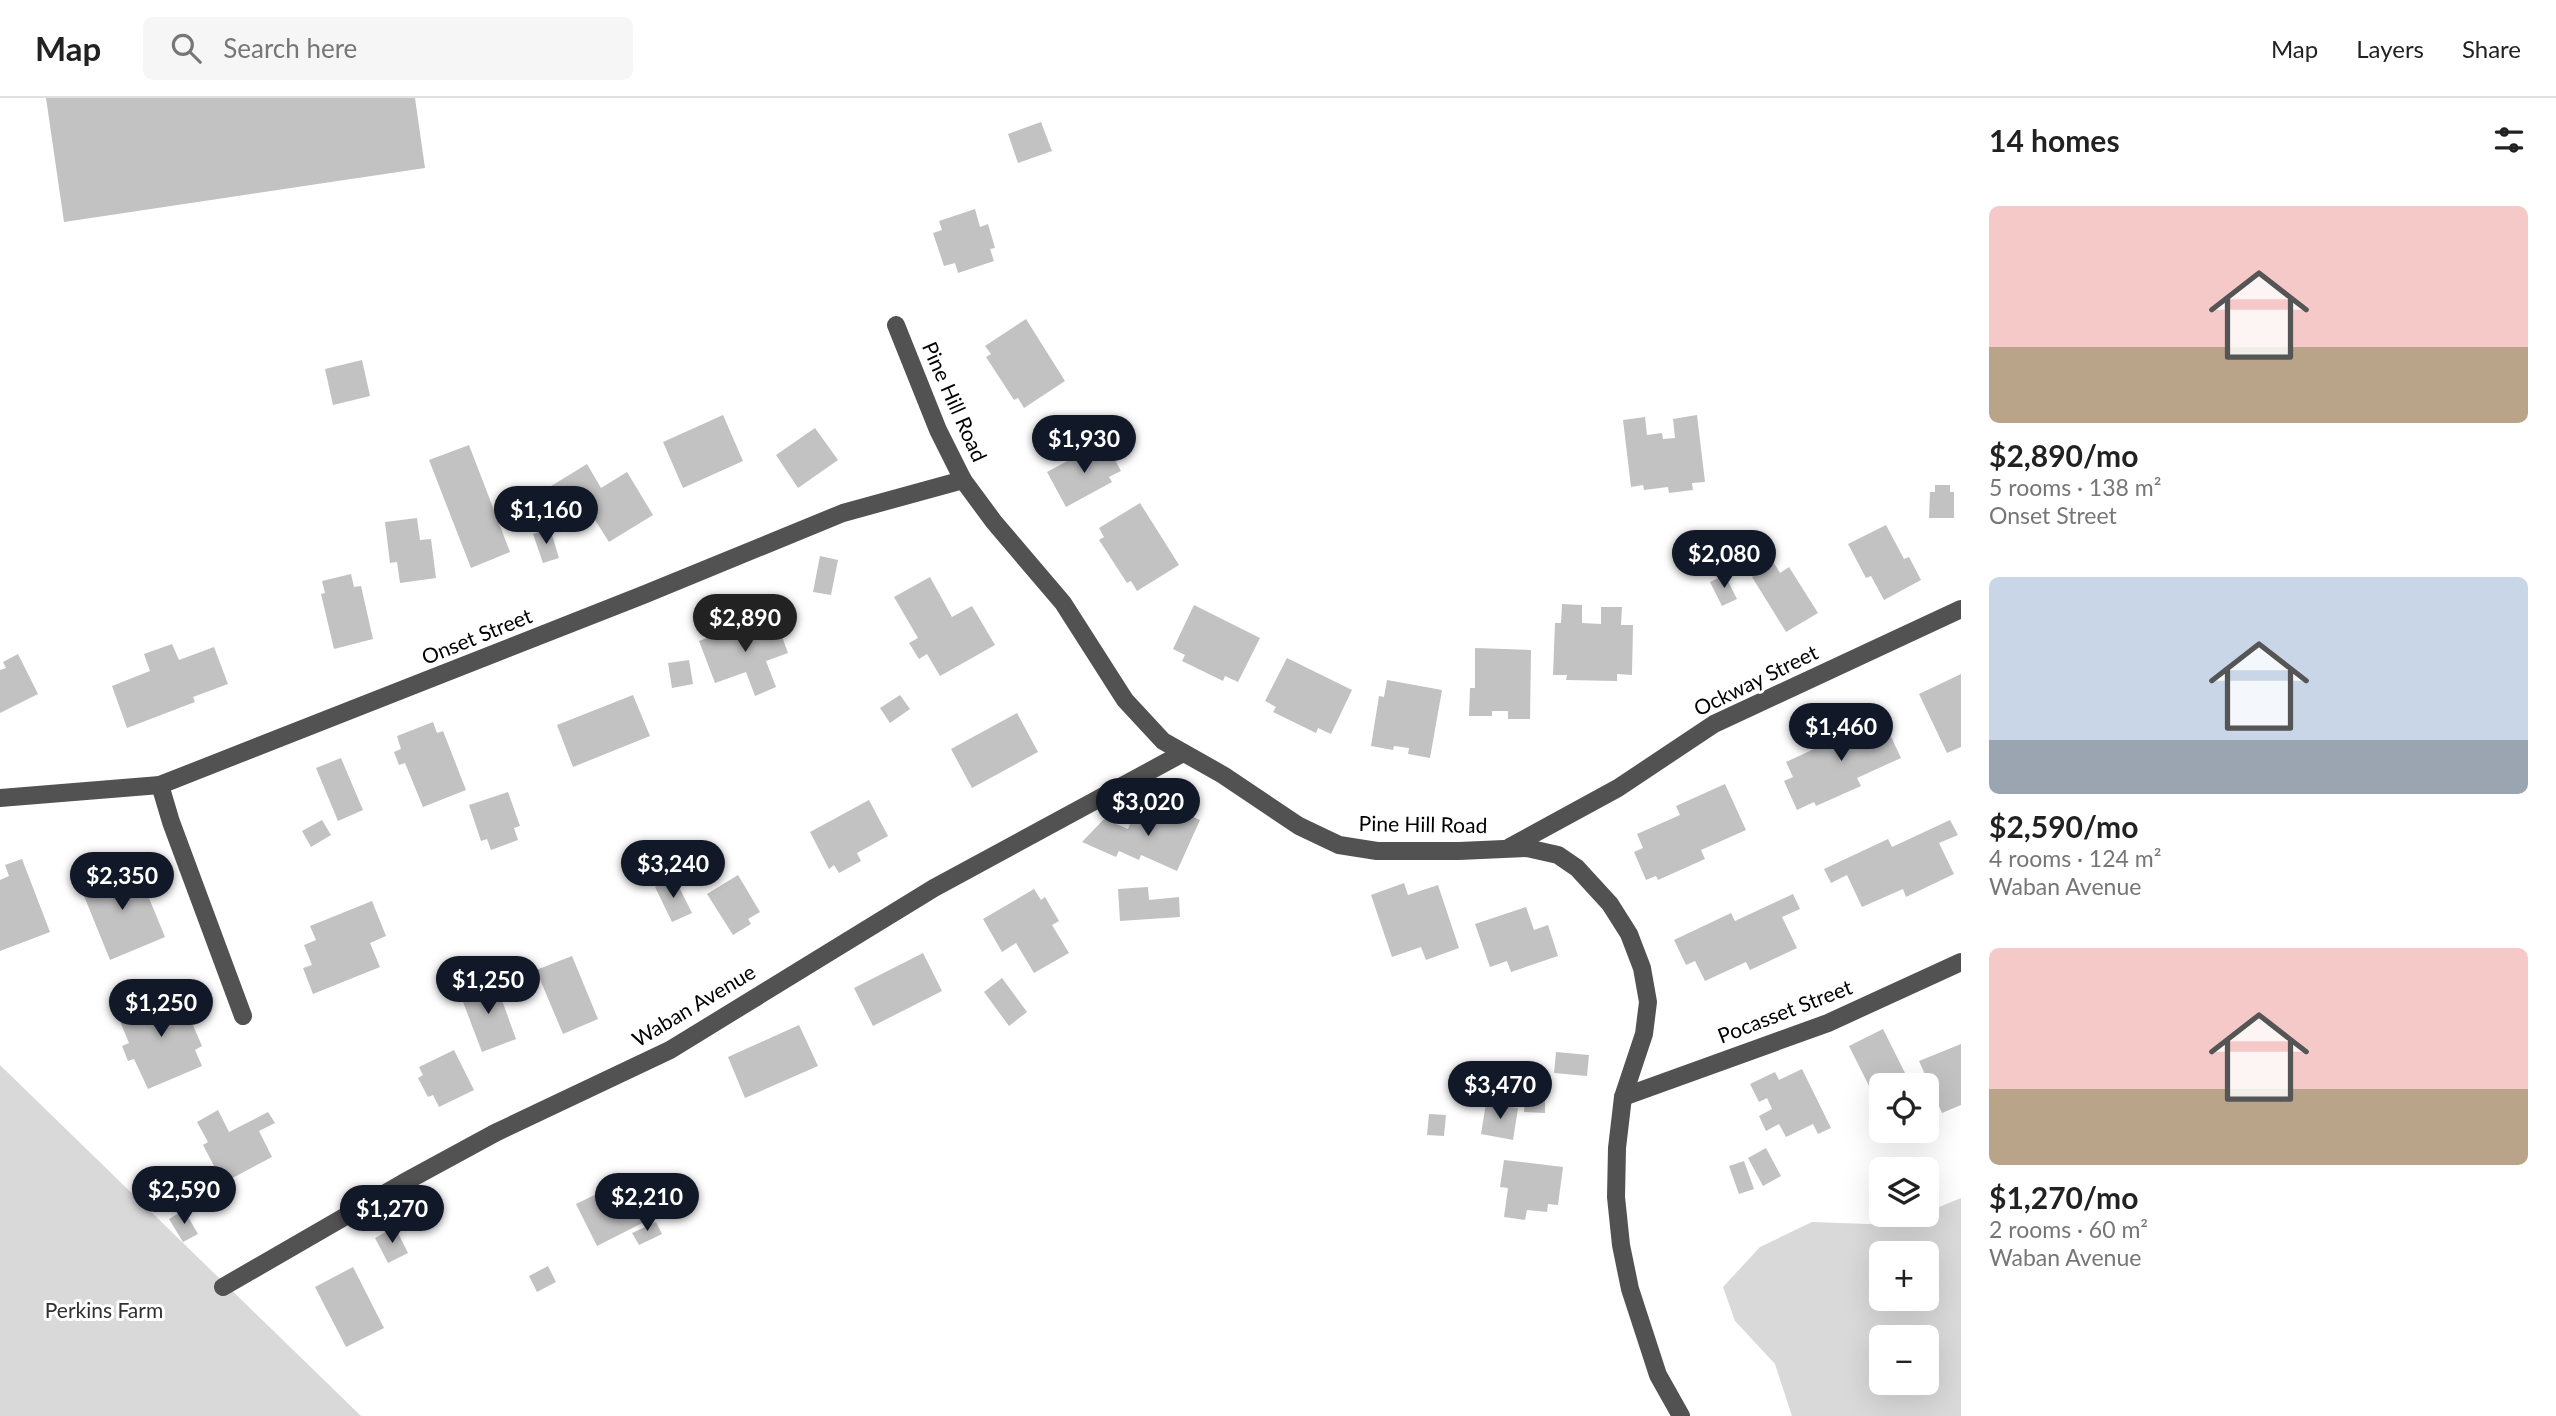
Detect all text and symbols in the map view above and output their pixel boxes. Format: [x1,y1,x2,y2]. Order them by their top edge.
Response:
search box [143,17,633,80]
text: Map [35,28,101,68]
icon: search [167,29,205,67]
text: Search here [223,32,357,64]
text: Map [2271,34,2318,63]
text: Layers [2356,34,2424,63]
text: Share [2462,34,2521,63]
icon: filters [2490,121,2528,159]
text: 14 homes [1989,122,2120,158]
icon: home [2196,252,2322,378]
street label: Pine Hill Road [918,338,993,465]
pin: $1,930 [1027,416,1141,475]
text: $1,930 [1048,424,1120,452]
text: $2,890/mo [1989,437,2138,473]
text: 5 rooms · 138 m² [1989,473,2161,501]
pin: $1,160 [489,486,603,546]
text: $1,160 [510,495,582,523]
text: Onset Street [1989,501,2117,529]
pin: $2,080 [1667,531,1781,590]
text: $2,080 [1688,539,1760,567]
pin: $2,890 [688,594,802,654]
street label: Onset Street [418,602,536,669]
text: $2,890 [709,603,781,631]
icon: home [2196,623,2322,749]
street label: Ockway Street [1689,639,1822,720]
pin: $1,460 [1784,704,1898,763]
text: $1,460 [1805,712,1877,740]
pin: $3,020 [1091,778,1205,838]
text: $3,020 [1112,787,1184,815]
text: $2,590/mo [1989,808,2138,844]
street label: Pine Hill Road [1359,810,1488,837]
pin: $3,240 [616,840,730,900]
text: 4 rooms · 124 m² [1989,844,2161,872]
text: $3,240 [637,849,709,877]
pin: $2,350 [65,852,179,912]
text: $2,350 [86,861,158,889]
text: Waban Avenue [1989,872,2141,900]
pin: $1,250 [431,956,545,1016]
street label: Waban Avenue [627,958,759,1051]
text: $1,250 [452,965,524,993]
street label: Pocasset Street [1714,973,1856,1048]
pin: $1,250 [104,979,218,1039]
text: $1,250 [125,988,197,1016]
icon: home [2196,994,2322,1120]
pin: $3,470 [1443,1062,1557,1121]
text: $3,470 [1464,1070,1536,1098]
map controls [1869,1073,1939,1395]
button: locate [1869,1073,1939,1143]
button: layers [1869,1157,1939,1227]
pin: $2,590 [127,1166,241,1226]
pin: $2,210 [590,1174,704,1233]
text: $2,590 [148,1175,220,1203]
text: $1,270/mo [1989,1179,2138,1215]
text: $2,210 [611,1182,683,1210]
pin: $1,270 [335,1186,449,1245]
text: $1,270 [356,1194,428,1222]
text: 2 rooms · 60 m² [1989,1215,2148,1243]
button: + [1869,1241,1939,1311]
text: Waban Avenue [1989,1243,2141,1271]
park label: Perkins Farm [45,1297,163,1322]
button: − [1869,1325,1939,1395]

